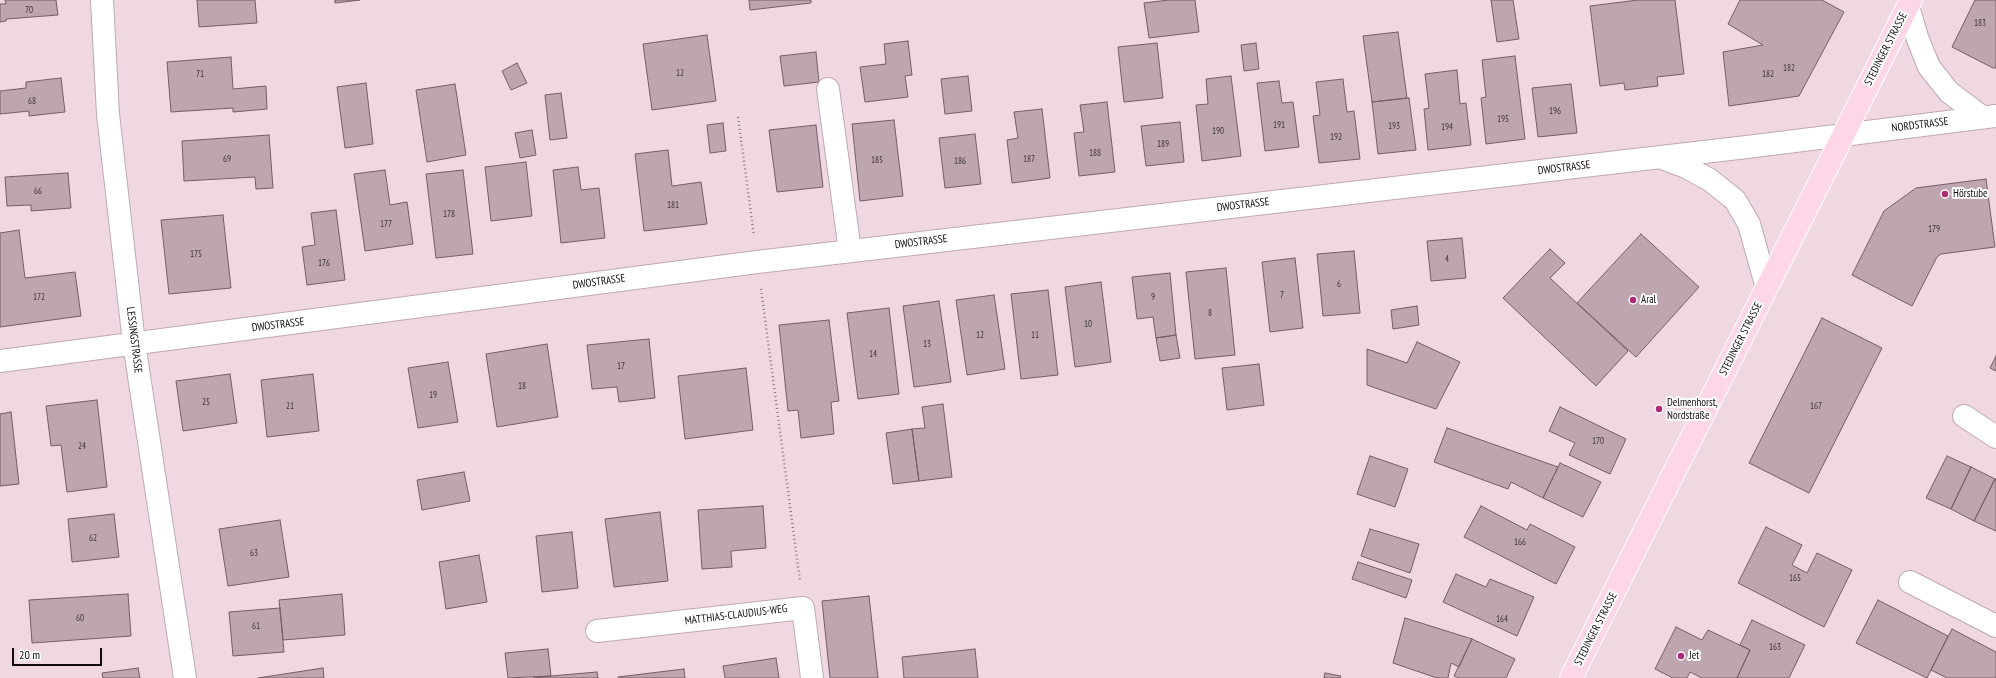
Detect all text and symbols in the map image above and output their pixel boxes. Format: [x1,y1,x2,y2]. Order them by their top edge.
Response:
house number: 70 [25,5,33,15]
street label: STEDINGER STRASSE [1862,10,1910,88]
house number: 183 [1974,18,1986,28]
house number: 182 [1783,63,1795,73]
house number: 12 [676,68,684,78]
house number: 71 [196,69,204,79]
house number: 182 [1762,69,1774,79]
house number: 68 [28,96,36,106]
house number: 196 [1549,106,1561,116]
house number: 195 [1497,114,1509,124]
street label: NORDSTRASSE [1891,115,1949,135]
house number: 191 [1273,120,1285,130]
house number: 193 [1388,121,1400,131]
house number: 194 [1441,122,1453,132]
house number: 190 [1212,126,1224,136]
house number: 192 [1330,132,1342,142]
house number: 189 [1157,139,1169,149]
house number: 188 [1089,148,1101,158]
house number: 69 [223,154,231,164]
house number: 187 [1023,154,1035,164]
house number: 185 [871,155,883,165]
house number: 186 [954,156,966,166]
street label: DWOSTRASSE [1537,158,1591,178]
house number: 66 [34,186,42,196]
place label: Hörstube [1953,187,1987,201]
marker: Hörstube [1940,189,1950,199]
street label: DWOSTRASSE [1216,195,1270,215]
house number: 181 [667,200,679,210]
house number: 178 [443,209,455,219]
house number: 177 [380,219,392,229]
house number: 179 [1928,224,1940,234]
street label: DWOSTRASSE [894,232,948,252]
house number: 175 [190,249,202,259]
house number: 4 [1445,254,1449,264]
house number: 176 [318,258,330,268]
street label: DWOSTRASSE [572,272,626,292]
house number: 6 [1337,279,1341,289]
house number: 7 [1280,290,1284,300]
house number: 172 [33,292,45,302]
house number: 9 [1151,292,1155,302]
place label: Aral [1641,293,1656,307]
marker: Aral [1628,295,1638,305]
street label: STEDINGER STRASSE [1717,300,1765,378]
street label: LESSINGSTRASSE [123,306,145,374]
house number: 8 [1208,308,1212,318]
street label: DWOSTRASSE [251,315,305,335]
house number: 10 [1084,319,1092,329]
house number: 12 [976,330,984,340]
house number: 11 [1031,330,1039,340]
house number: 13 [923,339,931,349]
house number: 14 [869,349,877,359]
house number: 17 [617,361,625,371]
house number: 18 [518,381,526,391]
house number: 19 [429,390,437,400]
place label: Delmenhorst, Nordstraße [1667,396,1718,422]
house number: 25 [202,397,210,407]
house number: 21 [286,401,294,411]
house number: 167 [1810,401,1822,411]
marker: Delmenhorst, Nordstraße [1654,404,1664,414]
house number: 170 [1592,436,1604,446]
house number: 24 [78,441,86,451]
house number: 62 [89,533,97,543]
house number: 166 [1514,537,1526,547]
house number: 63 [250,548,258,558]
house number: 165 [1789,573,1801,583]
street label: STEDINGER STRASSE [1572,590,1620,668]
street label: MATTHIAS-CLAUDIUS-WEG [684,602,788,628]
house number: 60 [76,613,84,623]
house number: 164 [1496,614,1508,624]
house number: 61 [252,621,260,631]
scale bar [14,640,104,666]
house number: 163 [1769,642,1781,652]
text: 20 m [19,647,40,662]
place label: Jet [1689,649,1699,663]
marker: Jet [1676,651,1686,661]

